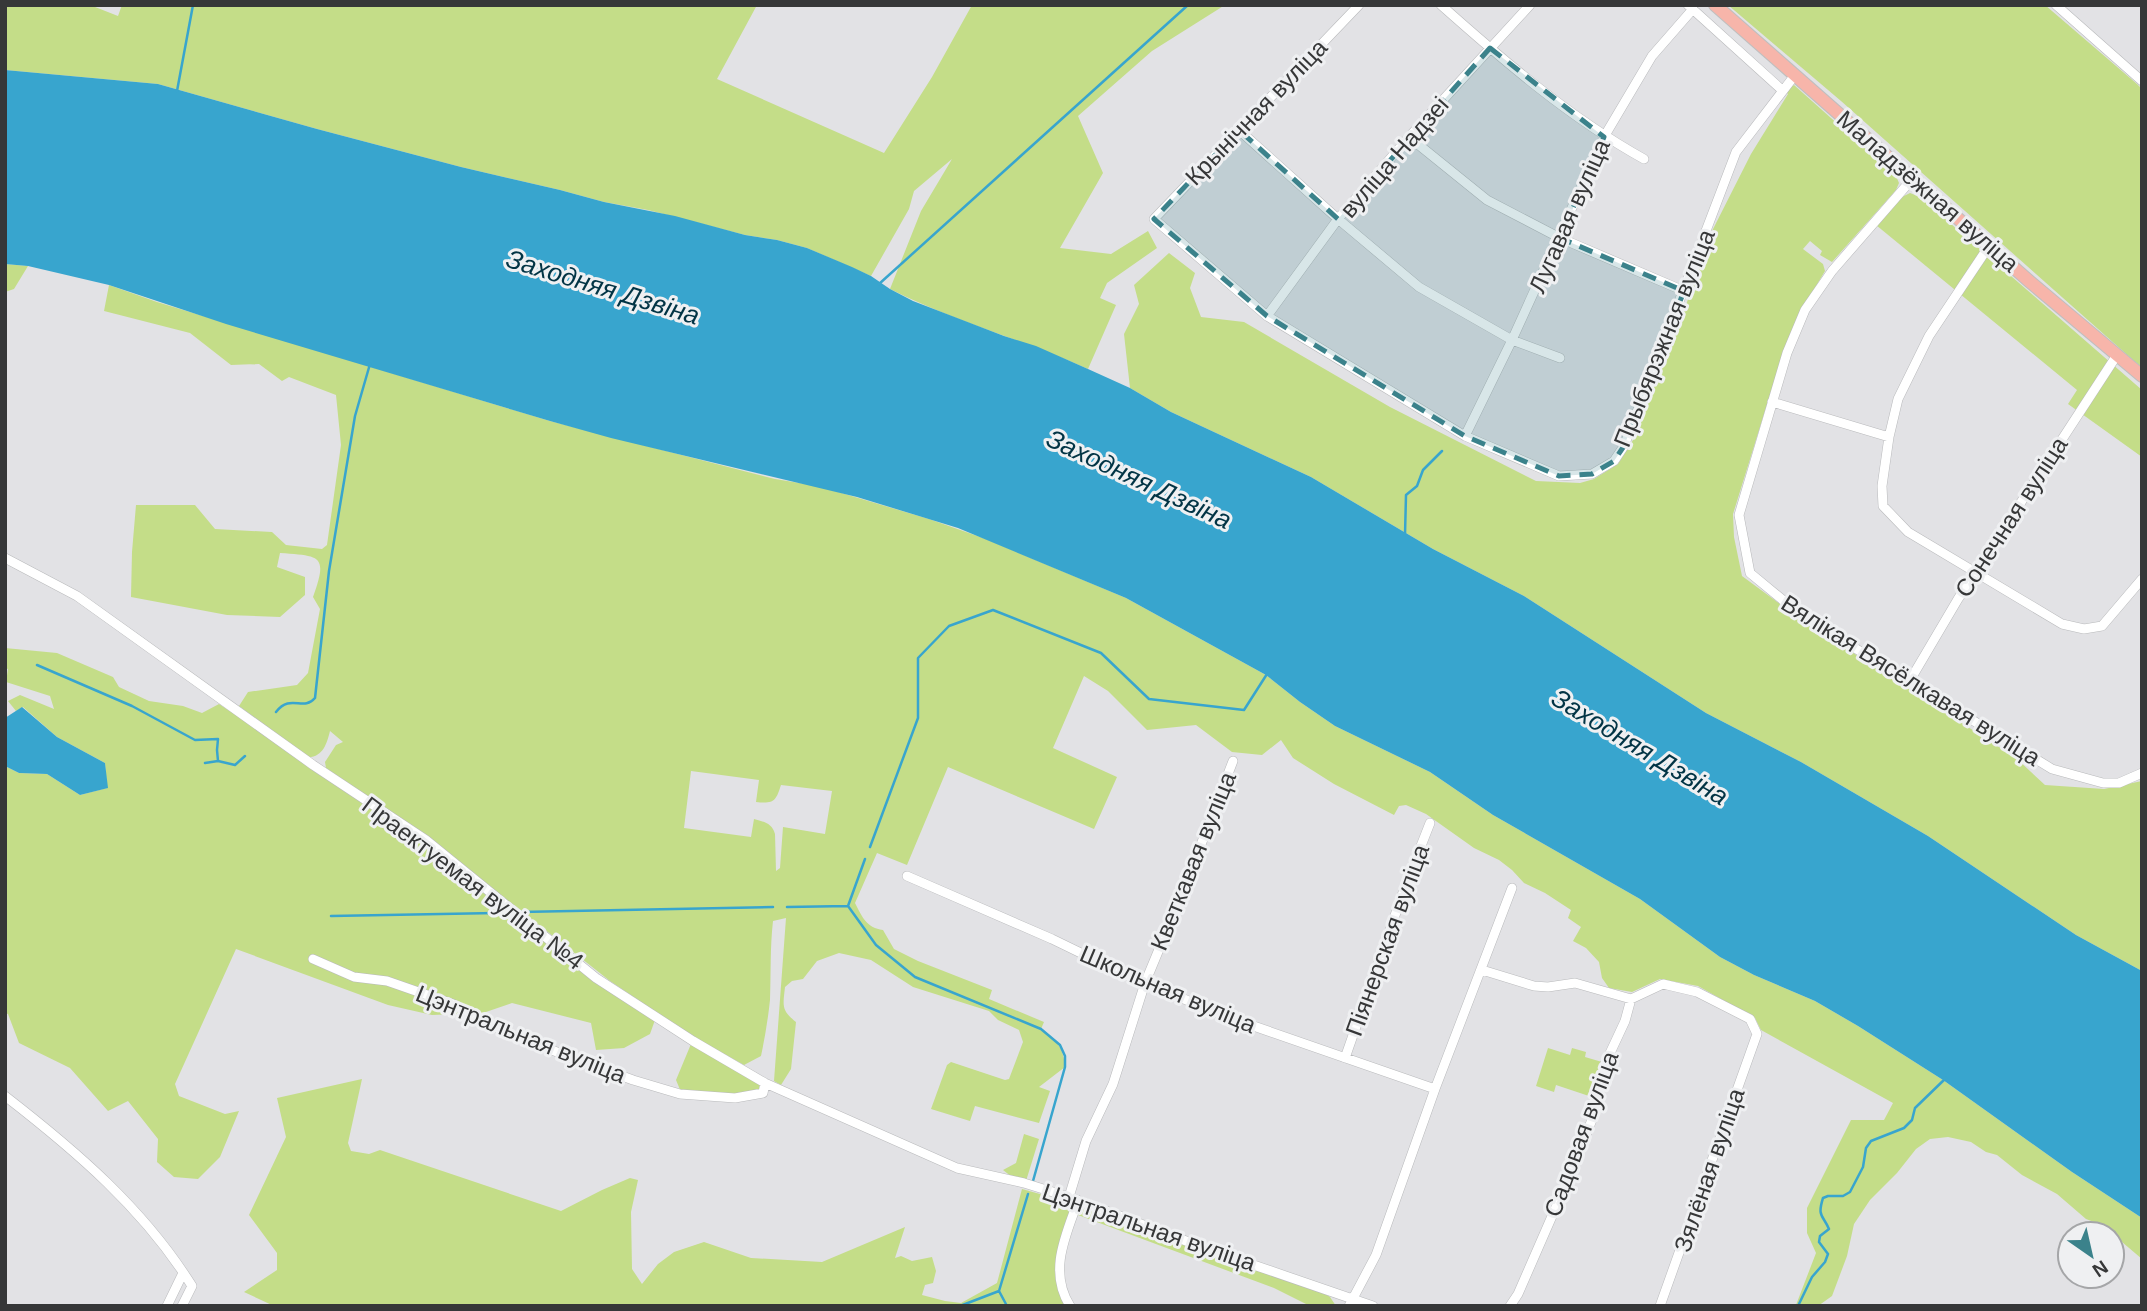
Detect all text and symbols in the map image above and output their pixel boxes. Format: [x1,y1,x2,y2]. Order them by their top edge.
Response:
street label: Крынічная вуліца [1180,33,1333,190]
street label: вуліца Надзеі [1334,91,1454,223]
street label: Маладзёжная вуліца [1832,105,2025,278]
street label: Лугавая вуліца [1523,134,1615,297]
street label: Прыбярэжная вуліца [1608,225,1720,451]
water label: Заходняя Дзвіна [503,243,703,331]
water label: Заходняя Дзвіна [1042,423,1236,535]
street label: Сонечная вуліца [1949,431,2073,602]
street label: Вялікая Вясёлкавая вуліца [1777,589,2046,771]
water label: Заходняя Дзвіна [1546,683,1734,811]
street label: Кветкавая вуліца [1145,767,1241,954]
street label: Праектуемая вуліца №4 [357,791,589,975]
street label: Піянерская вуліца [1340,840,1434,1039]
street label: Школьная вуліца [1076,940,1261,1039]
street label: Цэнтральная вуліца [412,980,630,1089]
street label: Садовая вуліца [1539,1047,1624,1220]
street label: Зялёная вуліца [1668,1084,1750,1255]
street label: Цэнтральная вуліца [1039,1178,1260,1276]
north arrow [2056,1220,2126,1290]
text: N [2089,1256,2112,1281]

